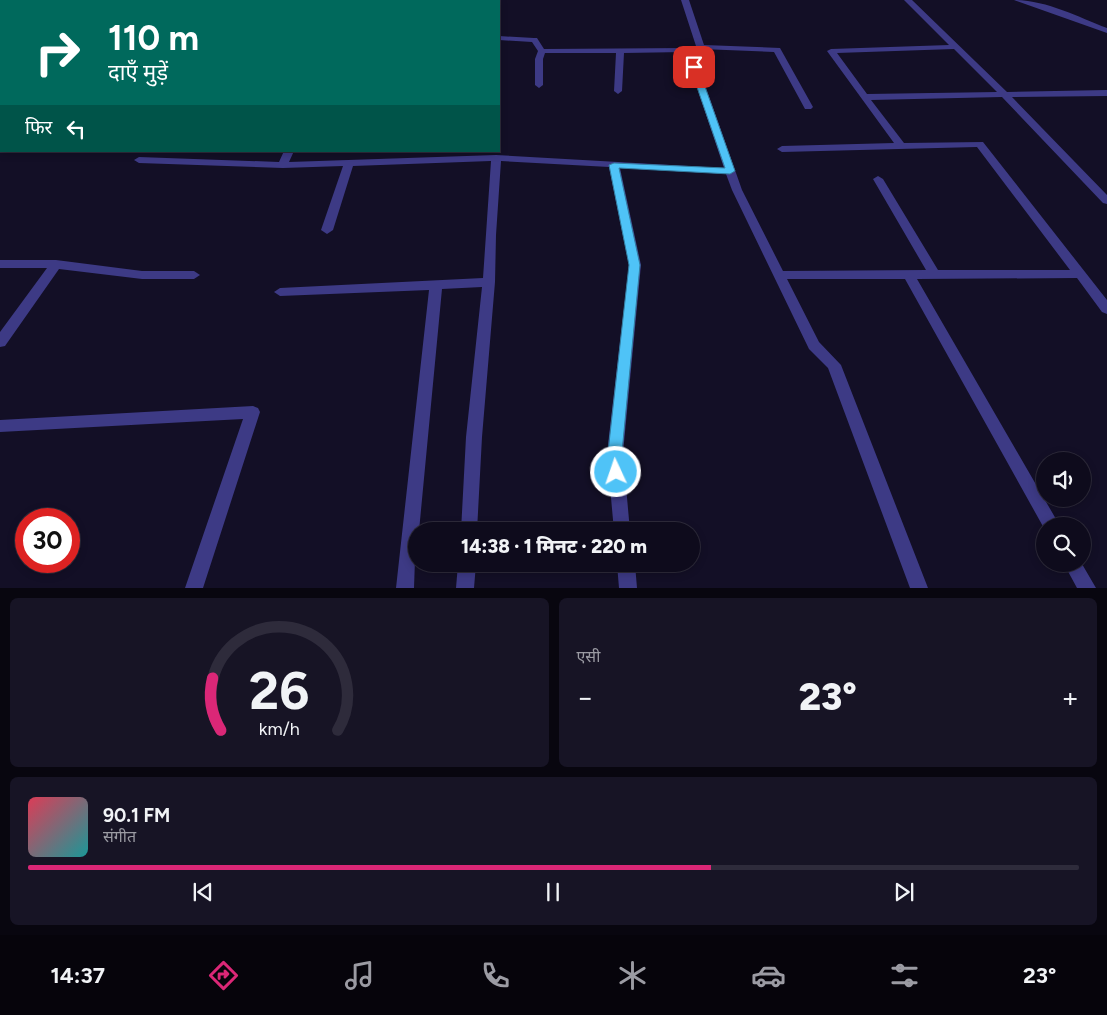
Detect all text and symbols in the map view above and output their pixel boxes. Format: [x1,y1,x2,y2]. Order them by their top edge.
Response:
text: 110 m [108,17,199,59]
icon: right [25,20,90,85]
pin [673,46,715,88]
icon: arrive [680,53,708,81]
text: दाएँ मुड़ें [108,59,168,86]
icon: left [62,115,90,143]
text: फिर [25,116,52,139]
position arrow [589,445,641,497]
map controls [1036,452,1091,572]
button: sound [1036,452,1091,507]
speed limit sign: 30 [15,508,80,573]
button: search [1036,517,1091,572]
text: 14:38 · 1 मिनट · 220 m [461,535,647,558]
text: एसी [577,647,600,666]
text: 26 [249,660,309,722]
text: 23° [799,674,857,720]
text: − [577,680,594,714]
text: + [1062,680,1079,714]
text: km/h [259,718,300,739]
text: 90.1 FM [103,804,170,827]
text: संगीत [103,827,136,846]
icon: previous [189,878,217,906]
icon: pause [539,878,567,906]
icon: next [890,878,918,906]
icon: directions [206,958,241,993]
icon: music [342,958,377,993]
icon: phone [478,958,513,993]
icon: climate [615,958,650,993]
icon: car [751,958,786,993]
icon: filters [887,958,922,993]
text: 14:37 [51,962,105,989]
text: 23° [1023,962,1056,989]

